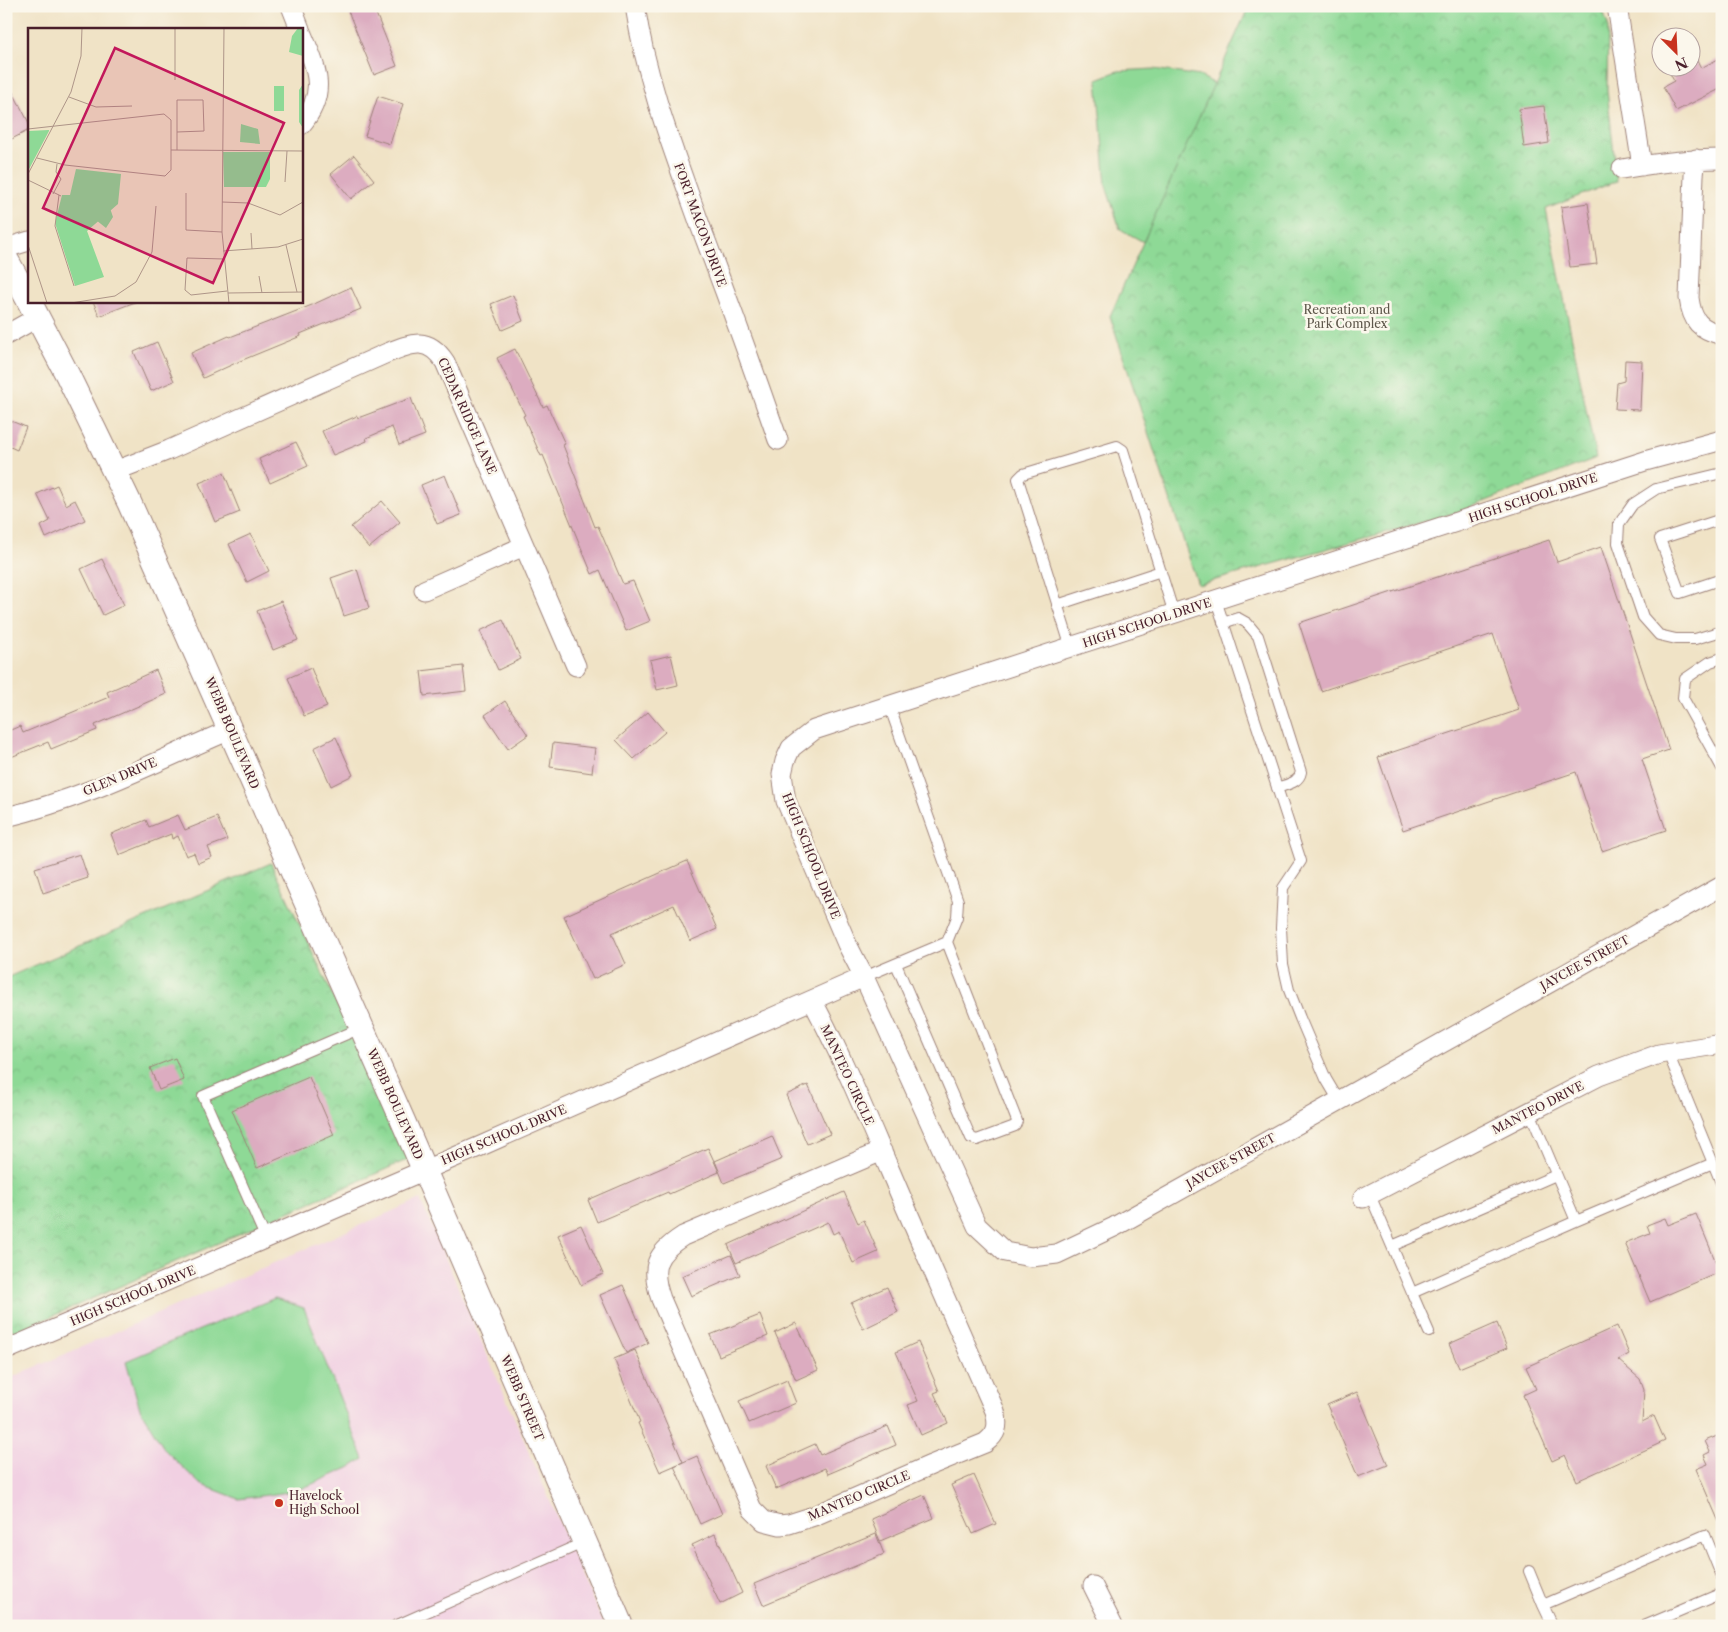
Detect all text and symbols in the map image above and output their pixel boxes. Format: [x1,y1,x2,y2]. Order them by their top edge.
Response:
inset map [28,28,302,302]
north arrow [1650,28,1700,78]
text: N [1672,53,1691,75]
street label: FORT MACON DRIVE [671,161,730,289]
park label: Recreation and Park Complex [1304,302,1391,331]
street label: CEDAR RIDGE LANE [435,355,500,477]
street label: HIGH SCHOOL DRIVE [1466,470,1599,525]
street label: HIGH SCHOOL DRIVE [1080,595,1213,650]
street label: WEBB BOULEVARD [202,674,263,791]
street label: GLEN DRIVE [81,754,159,799]
street label: HIGH SCHOOL DRIVE [779,791,844,921]
street label: JAYCEE STREET [1536,932,1632,994]
street label: MANTEO CIRCLE [818,1022,877,1127]
street label: WEBB BOULEVARD [364,1045,427,1162]
street label: MANTEO DRIVE [1489,1078,1586,1137]
street label: HIGH SCHOOL DRIVE [439,1101,569,1168]
street label: JAYCEE STREET [1182,1130,1278,1192]
street label: HIGH SCHOOL DRIVE [68,1262,198,1329]
street label: WEBB STREET [497,1352,547,1443]
street label: MANTEO CIRCLE [806,1467,912,1524]
place label: Havelock High School [289,1488,360,1517]
marker: Havelock High School [273,1497,285,1509]

